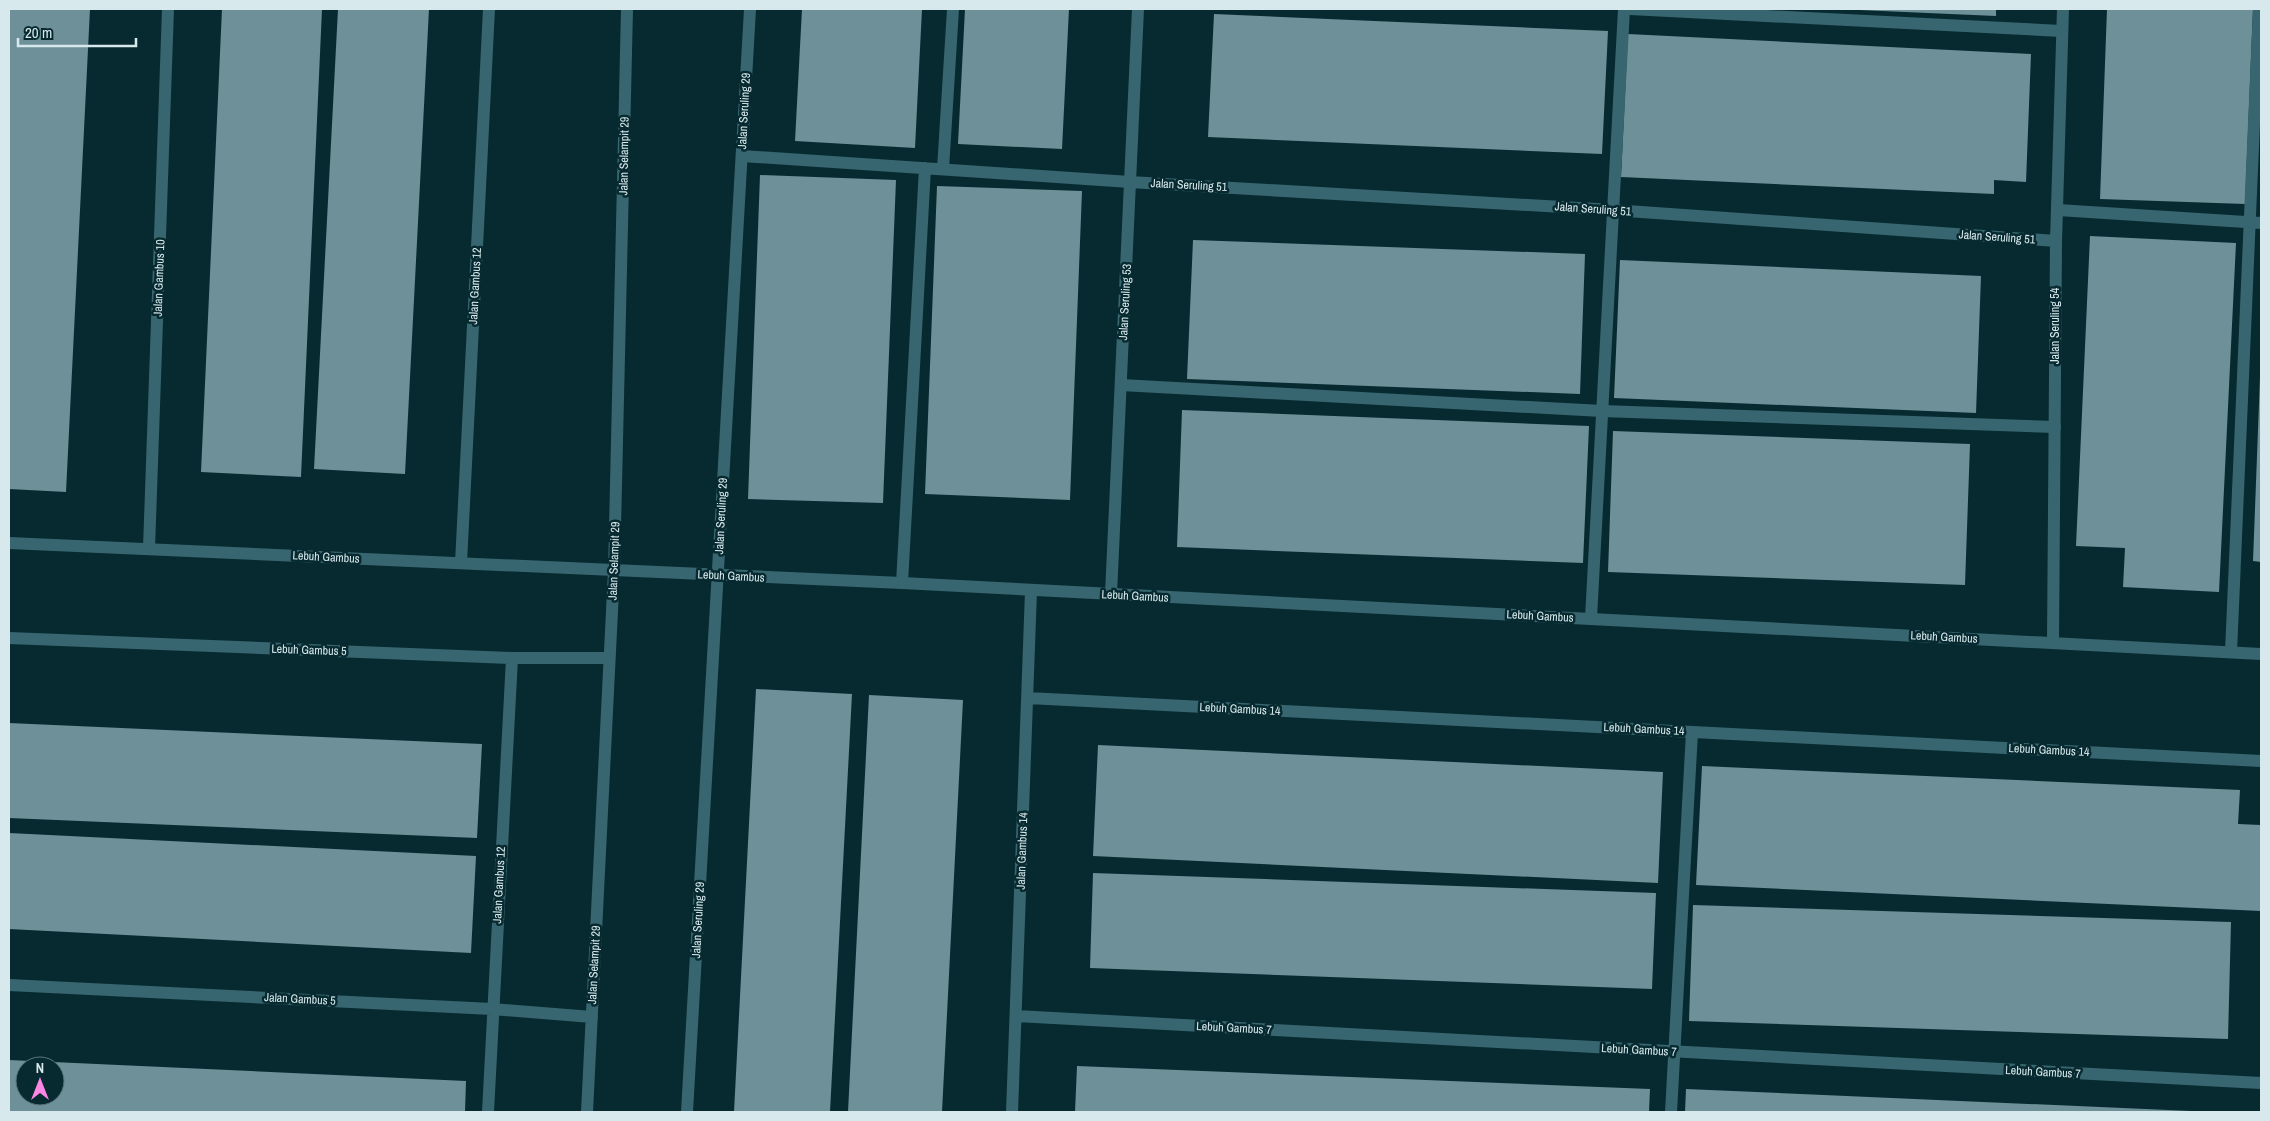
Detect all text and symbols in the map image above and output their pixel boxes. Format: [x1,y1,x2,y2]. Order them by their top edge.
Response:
scale bar [18,15,135,47]
text: 20 m [25,22,52,43]
street label: Jalan Seruling 29 [734,72,754,150]
street label: Jalan Selampit 29 [615,116,633,196]
street label: Jalan Seruling 51 [1150,175,1228,195]
street label: Jalan Seruling 51 [1554,198,1632,220]
street label: Jalan Seruling 51 [1958,226,2036,248]
street label: Jalan Gambus 10 [150,239,168,317]
street label: Jalan Gambus 12 [465,247,485,325]
street label: Jalan Seruling 53 [1115,263,1135,341]
street label: Jalan Seruling 54 [2047,287,2063,364]
street label: Jalan Seruling 29 [711,477,731,555]
street label: Jalan Selampit 29 [605,521,623,601]
street label: Lebuh Gambus [292,547,360,567]
street label: Lebuh Gambus [697,566,765,586]
street label: Lebuh Gambus [1101,586,1169,606]
street label: Lebuh Gambus [1506,606,1574,626]
street label: Lebuh Gambus [1910,627,1978,647]
street label: Lebuh Gambus 5 [271,641,348,659]
street label: Lebuh Gambus 14 [1199,699,1281,719]
street label: Lebuh Gambus 14 [1603,719,1685,739]
street label: Lebuh Gambus 14 [2008,740,2090,760]
street label: Jalan Gambus 14 [1013,812,1031,890]
street label: Jalan Gambus 12 [489,846,509,924]
street label: Jalan Seruling 29 [688,881,708,959]
street label: Jalan Selampit 29 [584,925,604,1005]
street label: Jalan Gambus 5 [264,989,337,1009]
street label: Lebuh Gambus 7 [1196,1018,1273,1038]
street label: Lebuh Gambus 7 [1601,1040,1678,1060]
north arrow [15,1056,65,1106]
text: N [36,1059,44,1077]
street label: Lebuh Gambus 7 [2005,1062,2082,1082]

